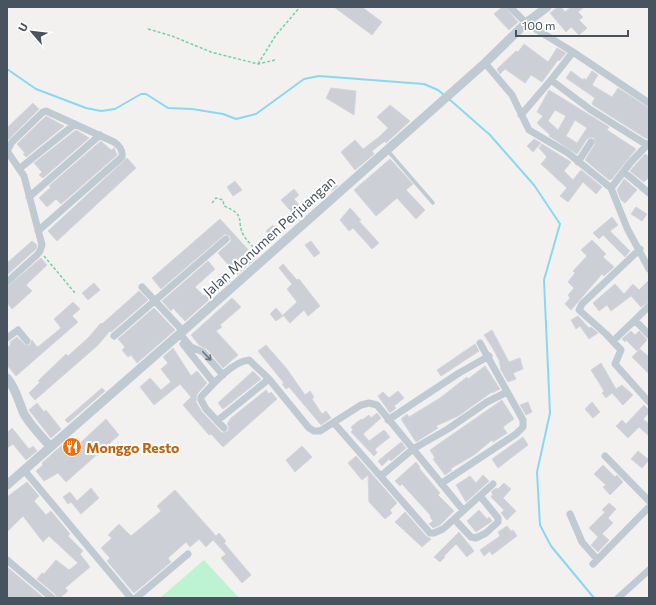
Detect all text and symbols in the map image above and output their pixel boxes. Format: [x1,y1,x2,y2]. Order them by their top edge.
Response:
north arrow [12,12,52,52]
scale bar [516,12,628,38]
text: 100 m [522,18,556,32]
text: U [15,20,30,34]
street label: Jalan Monumen Perjuangan [199,172,339,300]
one-way arrow [202,351,212,361]
restaurant icon: Monggo Resto [61,436,83,458]
place label: Monggo Resto [86,439,179,456]

